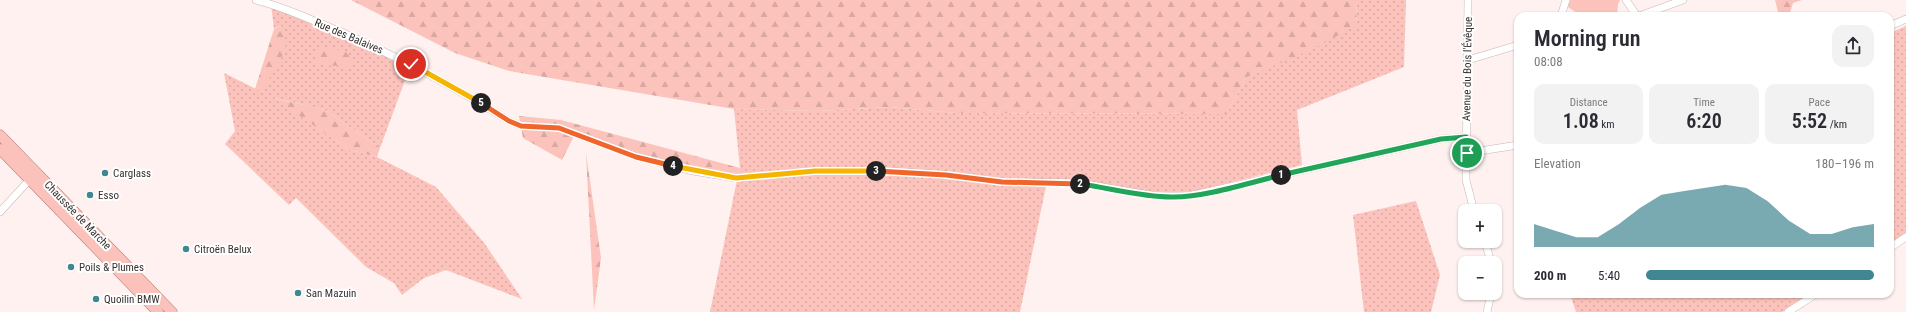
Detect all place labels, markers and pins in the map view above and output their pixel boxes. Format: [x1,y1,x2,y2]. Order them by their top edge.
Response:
pin [394,47,428,81]
pin: 5 [471,93,491,113]
pin [1450,136,1484,170]
pin: 4 [663,156,683,176]
pin: 3 [866,161,886,181]
pin: 1 [1271,165,1291,185]
place label: Carglass [113,167,151,180]
marker: Carglass [100,168,110,178]
pin: 2 [1070,174,1090,194]
place label: Esso [98,189,120,202]
marker: Esso [85,190,95,200]
place label: Citroën Belux [194,243,252,256]
marker: Citroën Belux [181,244,191,254]
place label: Poils & Plumes [79,261,144,274]
marker: Poils & Plumes [66,262,76,272]
place label: San Mazuin [306,287,356,300]
marker: San Mazuin [293,288,303,298]
place label: Quoilin BMW [104,293,160,306]
marker: Quoilin BMW [91,294,101,304]

